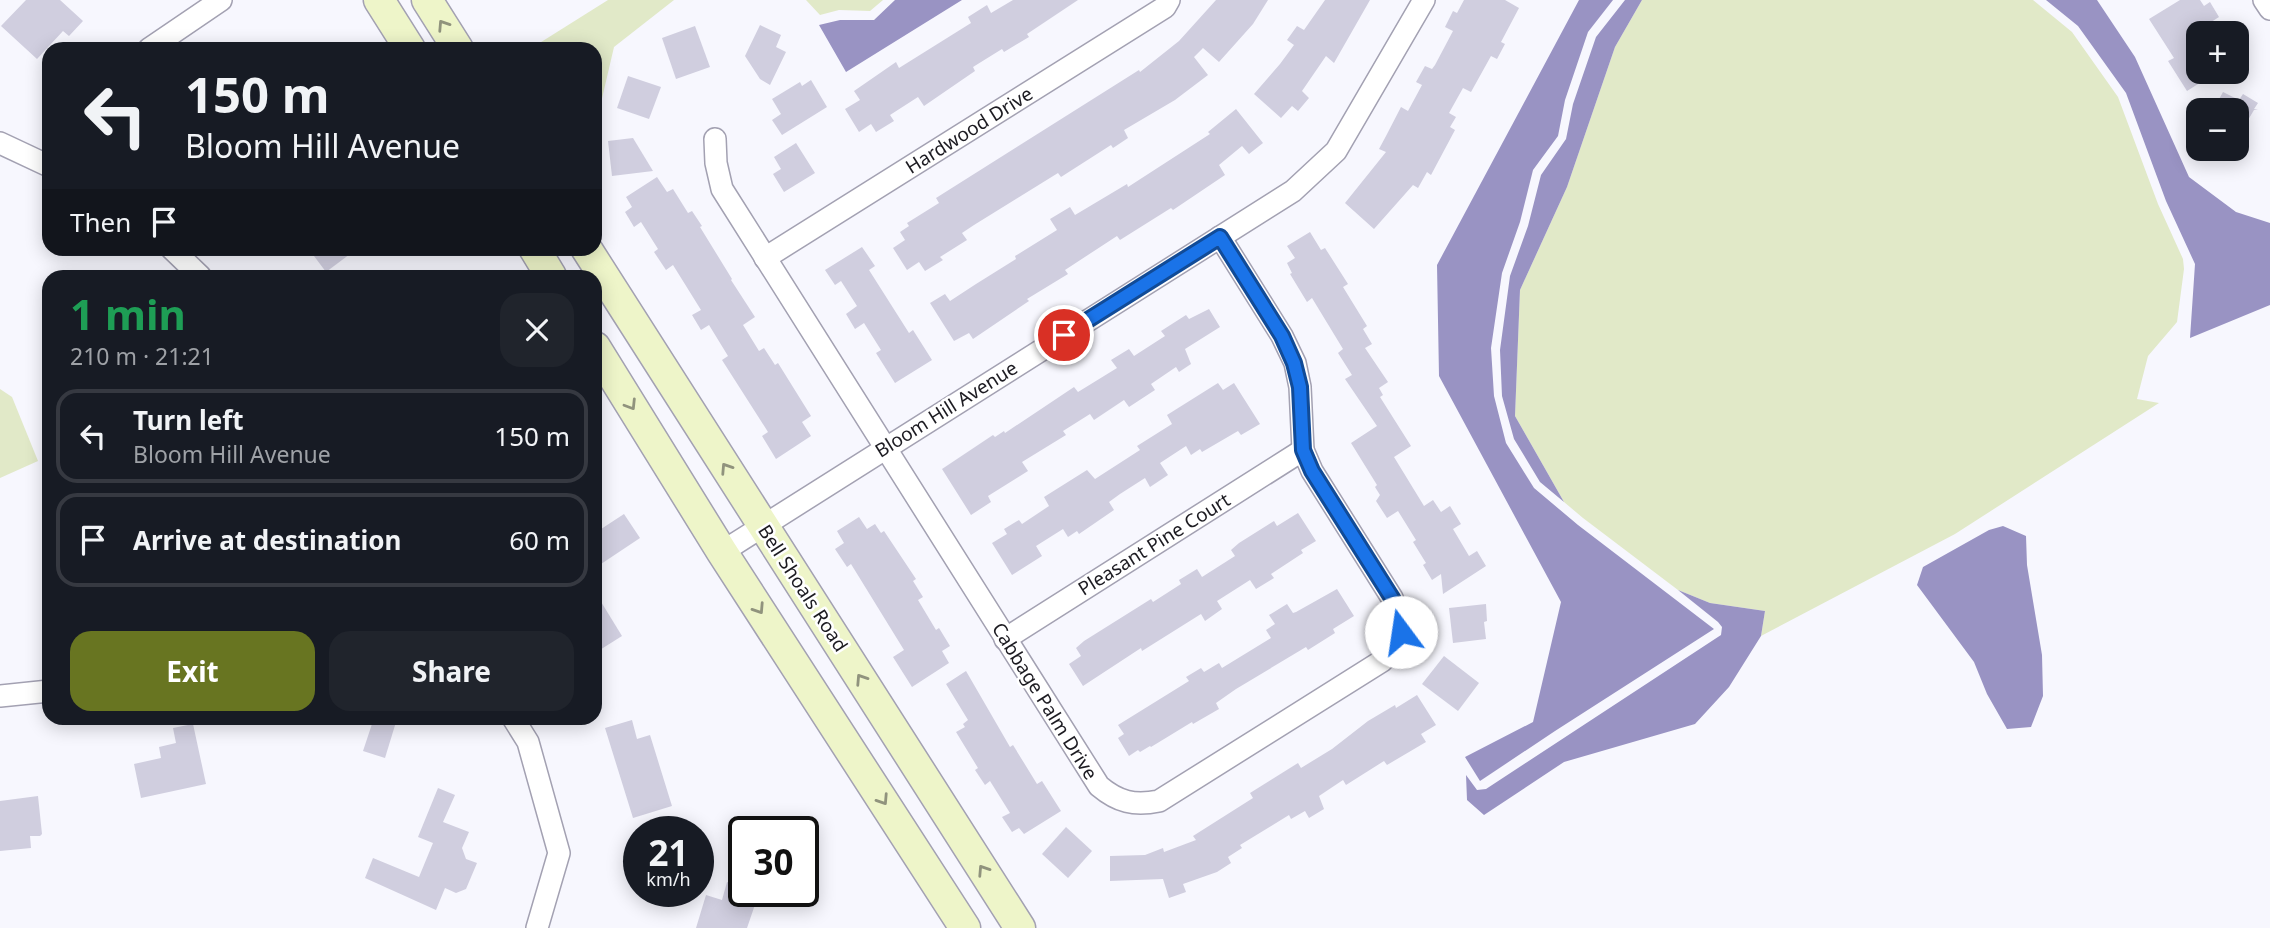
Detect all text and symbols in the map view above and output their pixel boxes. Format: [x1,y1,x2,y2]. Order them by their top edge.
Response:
one-way arrow [438,19,451,32]
map controls [2186,21,2249,161]
button: + [2186,21,2249,84]
text: 150 m [185,61,330,127]
icon: left [70,70,161,161]
street label: Hardwood Drive [900,80,1038,180]
button: − [2186,98,2249,161]
text: Bloom Hill Avenue [185,124,460,167]
icon: arrive [145,203,183,241]
text: Then [70,204,131,240]
text: 1 min [70,285,186,342]
button: close [500,293,574,367]
pin [1034,305,1094,365]
icon: arrive [1045,316,1083,354]
text: 210 m · 21:21 [70,340,214,372]
street label: Bloom Hill Avenue [870,355,1022,463]
one-way arrow [623,397,636,410]
text: Turn left [133,402,244,438]
icon: left [74,417,112,455]
text: 150 m [494,418,570,454]
text: Bloom Hill Avenue [133,438,331,470]
one-way arrow [722,463,735,476]
street label: Pleasant Pine Court [1073,487,1235,601]
street label: Bell Shoals Road [752,519,854,657]
icon: arrive [74,521,112,559]
text: Arrive at destination [133,522,402,558]
text: 60 m [509,522,570,558]
position arrow [1364,595,1438,669]
one-way arrow [751,601,764,614]
street label: Cabbage Palm Drive [986,617,1104,785]
button: Exit [70,631,315,711]
button: Share [329,631,574,711]
one-way arrow [856,673,869,686]
one-way arrow [874,793,887,806]
speed limit sign: 30 [728,816,819,907]
text: 21 [648,829,689,876]
one-way arrow [979,865,992,878]
text: km/h [646,867,691,891]

